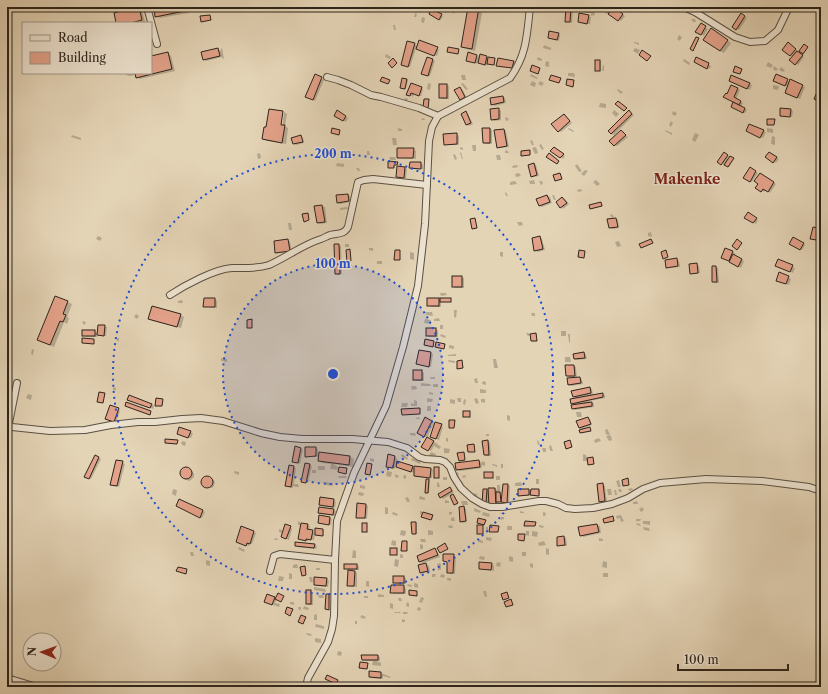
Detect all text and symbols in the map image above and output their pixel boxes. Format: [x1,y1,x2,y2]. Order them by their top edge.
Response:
legend [22,22,152,74]
text: Road [58,30,88,45]
text: Building [58,50,106,65]
text: 200 m [314,146,352,161]
district label: Makenke [654,170,720,188]
text: 100 m [315,256,351,271]
centre of rings [326,367,340,381]
north arrow [22,632,62,672]
text: N [25,646,39,657]
scale bar [678,646,788,672]
text: 100 m [684,652,719,667]

